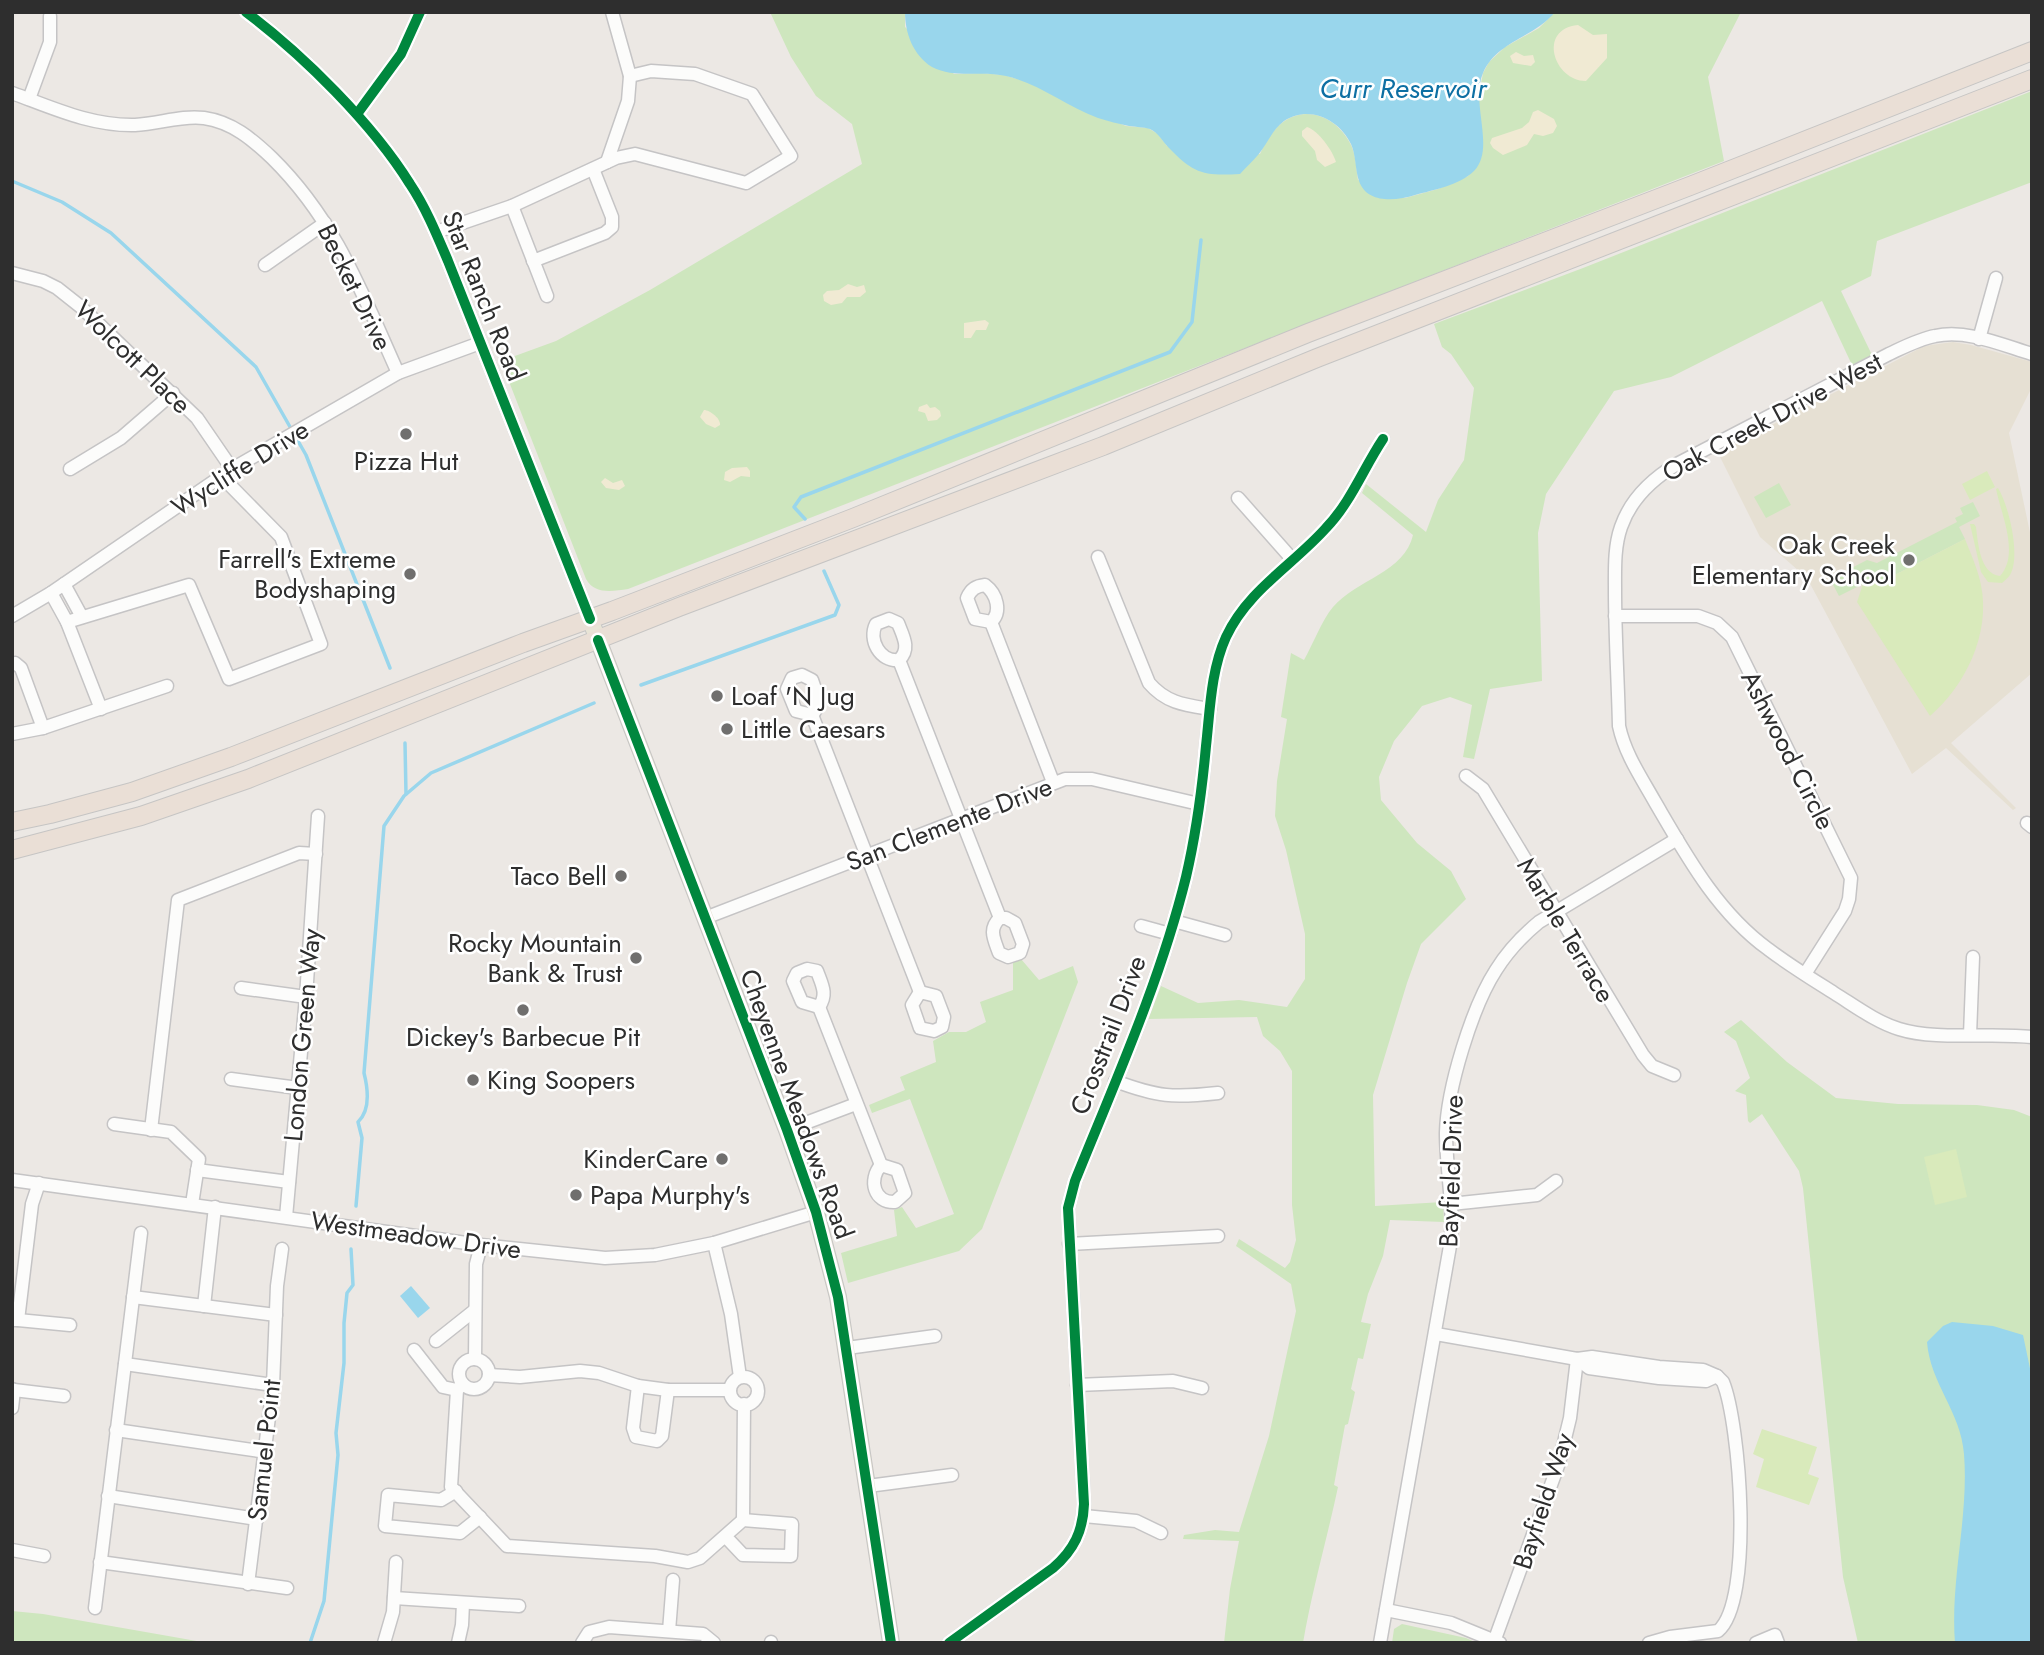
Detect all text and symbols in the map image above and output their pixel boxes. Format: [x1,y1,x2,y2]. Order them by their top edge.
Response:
water label: Curr Reservoir [1319,68,1488,109]
street label: Star Ranch Road [433,205,535,387]
street label: Becket Drive [308,217,402,357]
street label: Wolcott Place [66,291,200,423]
street label: Oak Creek Drive West [1655,343,1889,491]
street label: Wycliffe Drive [164,411,316,525]
marker: Pizza Hut [398,426,414,442]
place label: Pizza Hut [354,442,459,480]
place label: Oak Creek Elementary School [1692,526,1896,594]
place label: Farrell's Extreme Bodyshaping [218,540,396,608]
marker: Oak Creek Elementary School [1901,552,1917,568]
marker: Farrell's Extreme Bodyshaping [402,566,418,582]
street label: Ashwood Circle [1731,664,1845,836]
place label: Loaf 'N Jug [731,677,855,715]
marker: Loaf 'N Jug [709,688,725,704]
place label: Little Caesars [741,710,885,748]
marker: Little Caesars [719,721,735,737]
street label: San Clemente Drive [840,767,1058,881]
street label: Marble Terrace [1508,850,1624,1010]
place label: Taco Bell [511,857,607,895]
marker: Taco Bell [613,868,629,884]
place label: Rocky Mountain Bank & Trust [448,924,623,992]
street label: London Green Way [274,926,330,1143]
marker: Rocky Mountain Bank & Trust [628,950,644,966]
street label: Crosstrail Drive [1060,950,1156,1120]
street label: Cheyenne Meadows Road [730,964,864,1244]
marker: Dickey's Barbecue Pit [515,1002,531,1018]
place label: Dickey's Barbecue Pit [406,1018,641,1056]
place label: King Soopers [487,1061,635,1099]
marker: King Soopers [465,1072,481,1088]
street label: Bayfield Drive [1429,1094,1473,1248]
place label: KinderCare [583,1140,708,1178]
marker: KinderCare [714,1151,730,1167]
place label: Papa Murphy's [590,1176,750,1214]
marker: Papa Murphy's [568,1187,584,1203]
street label: Westmeadow Drive [308,1201,524,1269]
street label: Samuel Point [238,1377,290,1523]
street label: Bayfield Way [1503,1427,1583,1574]

